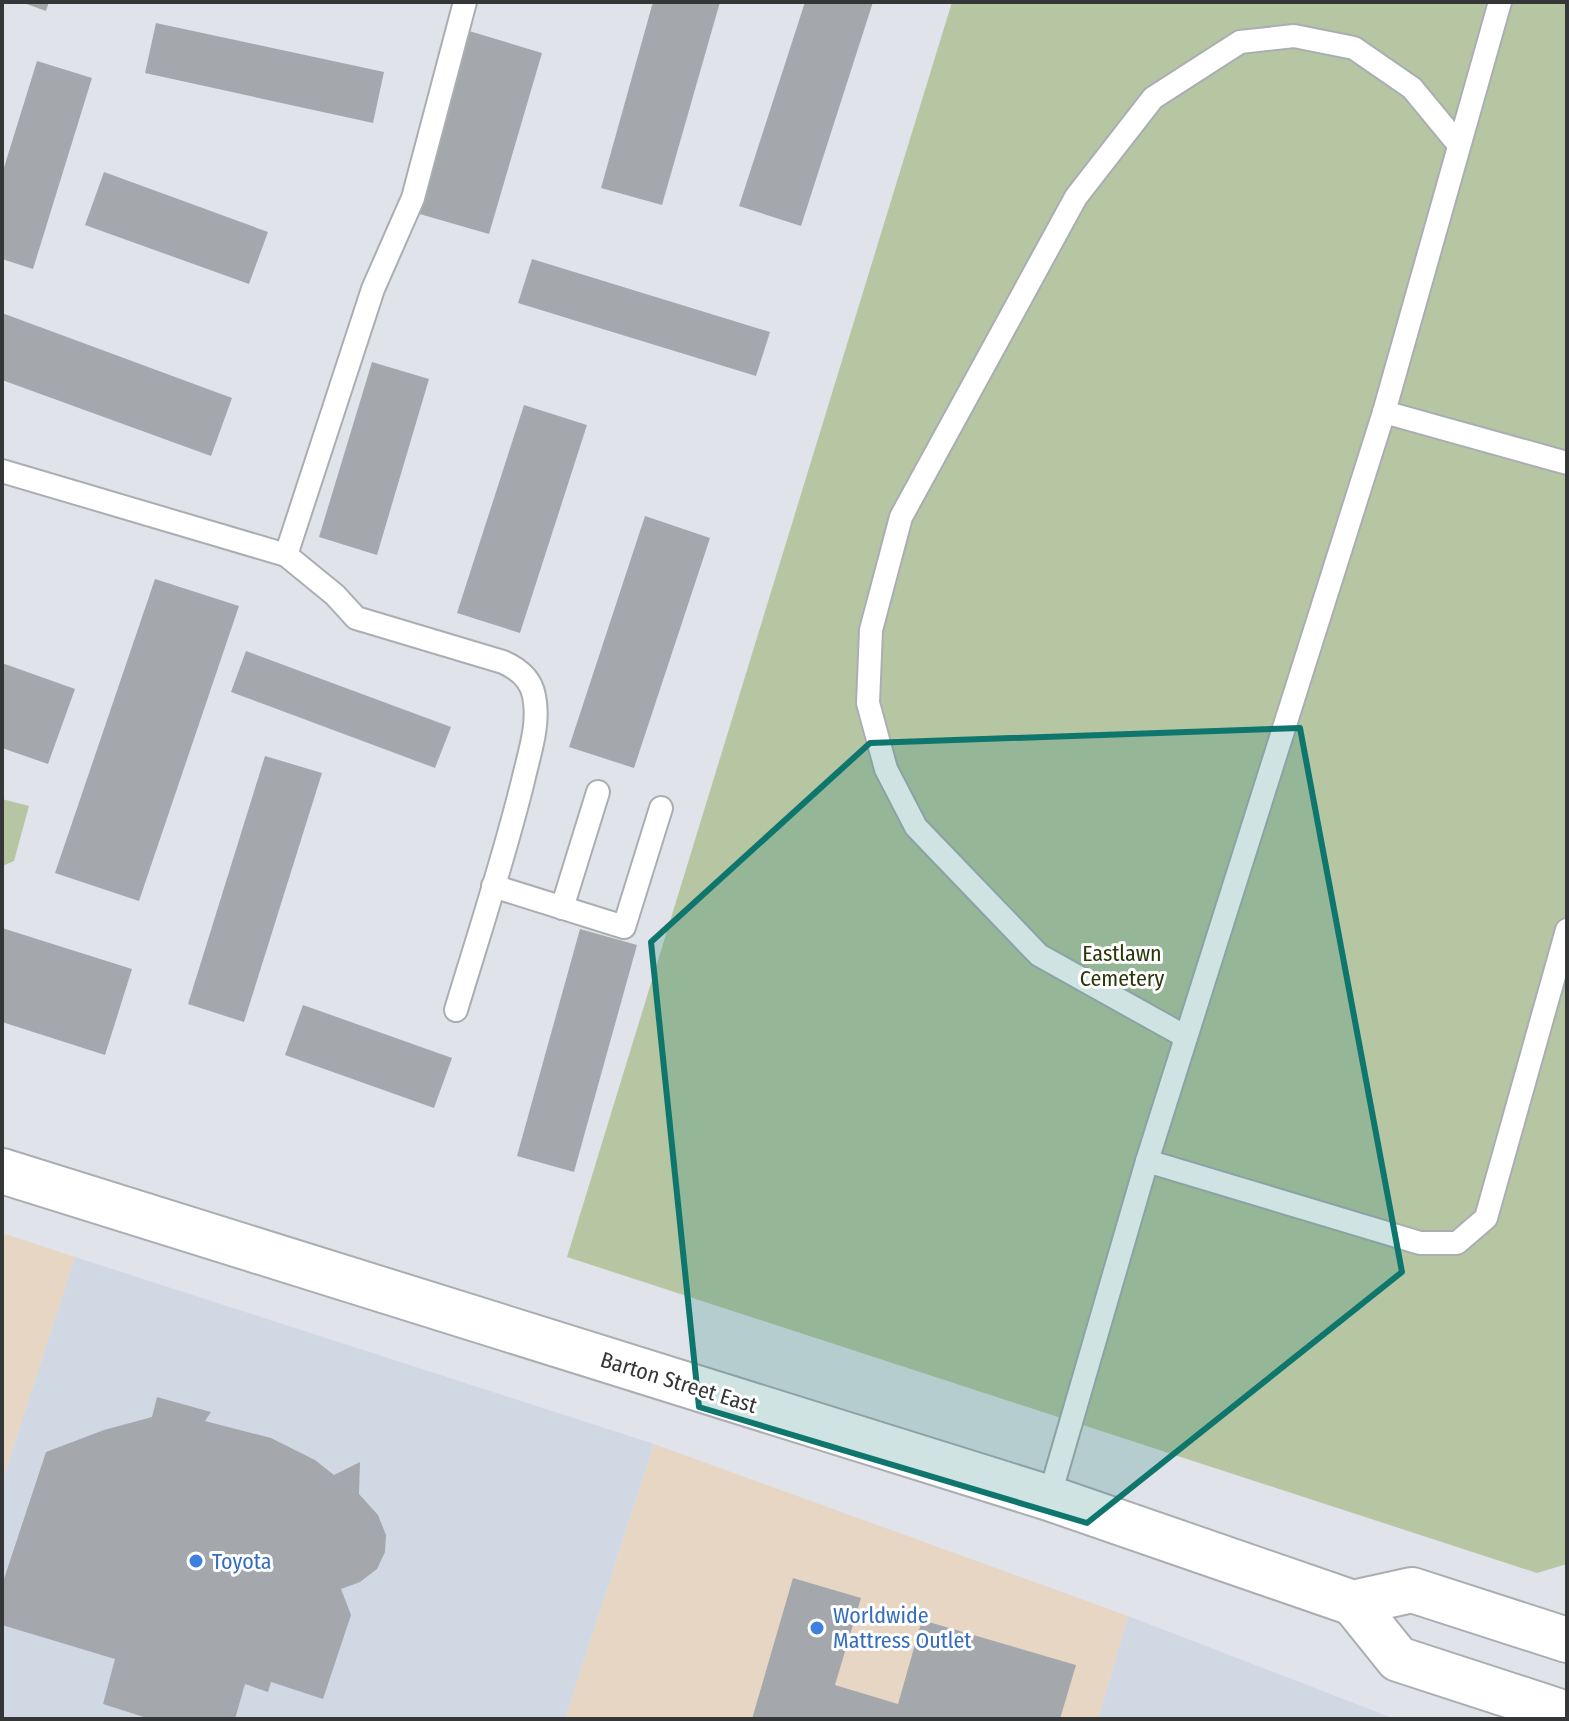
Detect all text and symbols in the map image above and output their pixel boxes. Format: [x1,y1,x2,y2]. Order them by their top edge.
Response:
park label: Eastlawn Cemetery [1080,940,1164,992]
street label: Barton Street East [597,1346,761,1419]
place label: Toyota [212,1548,272,1575]
marker: Toyota [187,1552,205,1570]
place label: Worldwide Mattress Outlet [833,1602,972,1654]
marker: Worldwide Mattress Outlet [808,1619,826,1637]

